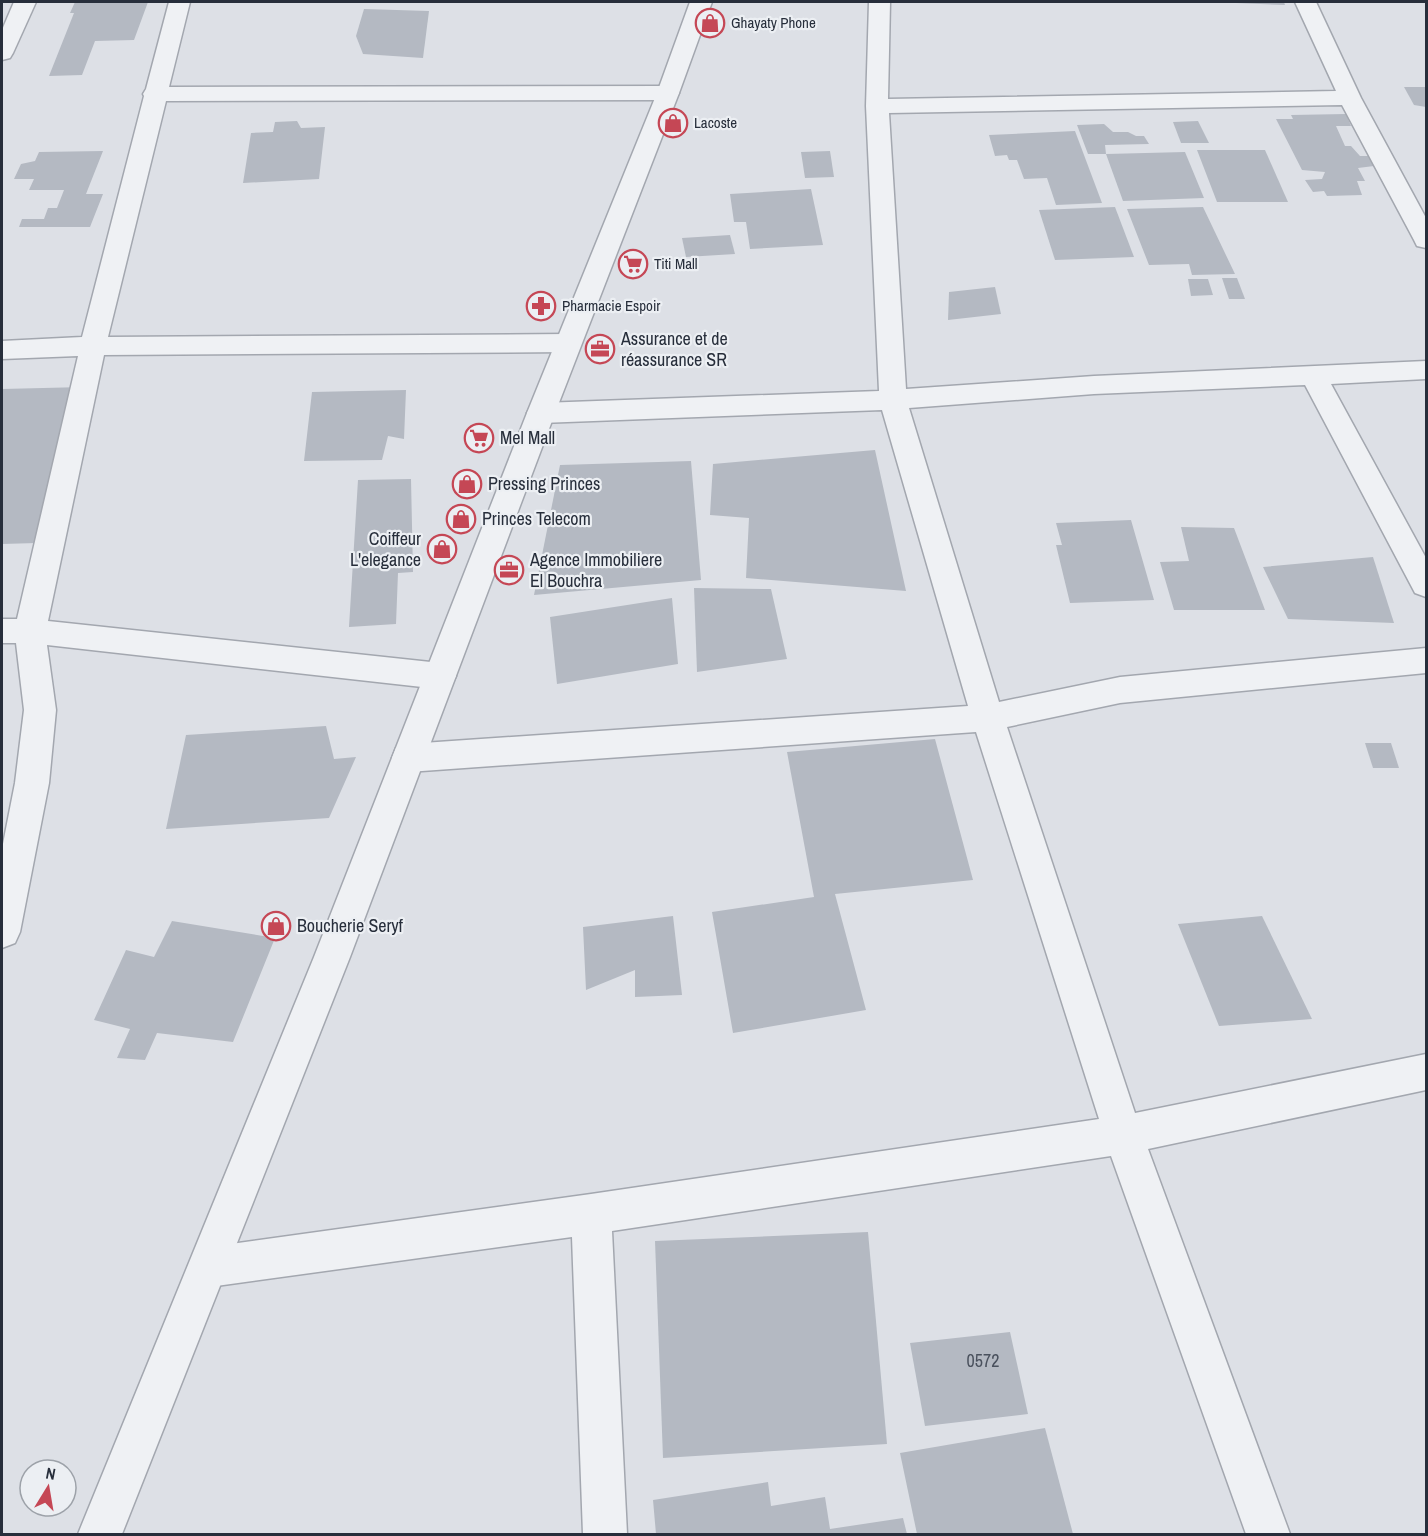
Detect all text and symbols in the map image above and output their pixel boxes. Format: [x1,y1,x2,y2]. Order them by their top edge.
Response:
shop icon: Ghayaty Phone [694,7,726,39]
place label: Ghayaty Phone [731,12,816,33]
shop icon: Lacoste [657,107,689,139]
place label: Lacoste [694,112,737,133]
supermarket icon: Titi Mall [617,248,649,280]
place label: Titi Mall [654,253,697,274]
pharmacy icon: Pharmacie Espoir [525,290,557,322]
place label: Pharmacie Espoir [562,295,660,316]
place label: Assurance et de réassurance SR [620,326,728,372]
office icon: Assurance et de réassurance SR [584,333,616,365]
supermarket icon: Mel Mall [463,422,495,454]
place label: Mel Mall [500,425,555,450]
shop icon: Pressing Princes [451,468,483,500]
place label: Pressing Princes [488,471,600,496]
shop icon: Princes Telecom [445,503,477,535]
place label: Princes Telecom [482,506,591,531]
place label: Coiffeur L'elegance [350,526,421,572]
shop icon: Coiffeur L'elegance [426,533,458,565]
place label: Agence Immobiliere El Bouchra [529,547,662,593]
office icon: Agence Immobiliere El Bouchra [493,554,525,586]
shop icon: Boucherie Seryf [260,910,292,942]
place label: Boucherie Seryf [297,913,404,938]
house number: 0572 [967,1348,999,1373]
north arrow [18,1458,78,1518]
text: N [44,1462,58,1485]

